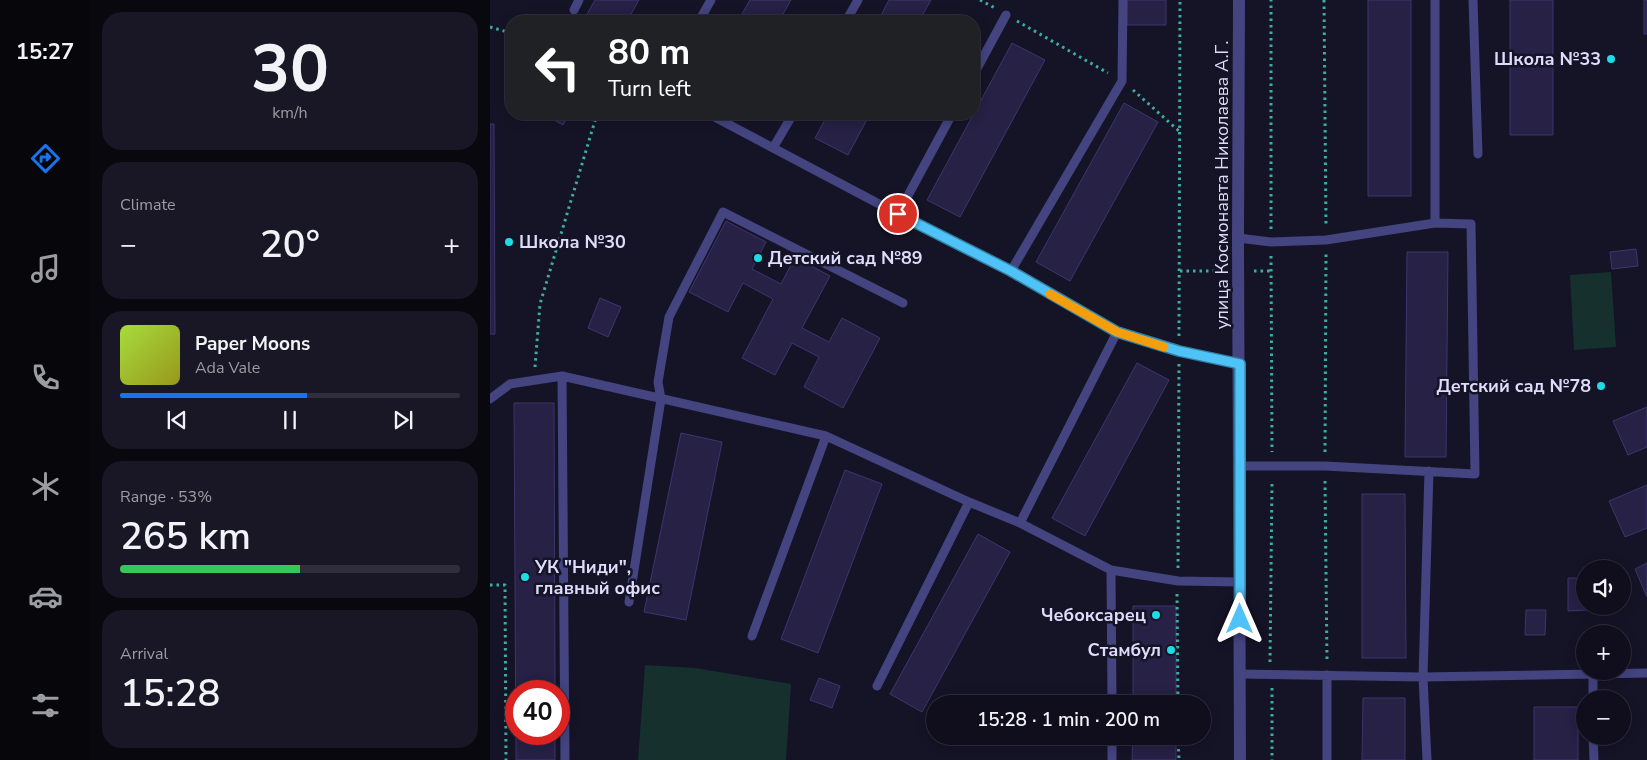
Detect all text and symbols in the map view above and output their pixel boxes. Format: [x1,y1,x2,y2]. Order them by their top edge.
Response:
text: 30 [251,25,329,114]
text: 80 m [608,29,690,76]
icon: left [525,35,590,100]
text: 15:27 [16,37,74,67]
street label: улица Космонавта Николаева А.Г. [1210,41,1234,329]
place label: Школа №33 [1494,47,1601,71]
marker: Школа №33 [1605,53,1617,65]
text: Turn left [608,74,691,104]
text: km/h [272,102,308,124]
icon: directions [28,141,63,176]
pin [877,193,919,235]
text: Climate [120,194,175,216]
icon: arrive [884,200,912,228]
text: 20° [260,219,320,270]
text: − [120,226,137,264]
text: + [443,226,460,264]
place label: Школа №30 [519,230,626,254]
marker: Школа №30 [503,236,515,248]
place label: Детский сад №89 [768,246,923,270]
icon: music [28,251,63,286]
marker: Детский сад №89 [752,252,764,264]
text: Paper Moons [195,331,310,357]
text: Ada Vale [195,357,260,379]
icon: phone [28,360,63,395]
place label: Детский сад №78 [1436,374,1591,398]
marker: Детский сад №78 [1595,380,1607,392]
icon: previous [163,406,191,434]
icon: pause [276,406,304,434]
icon: next [389,406,417,434]
icon: climate [28,469,63,504]
text: Range · 53% [120,486,212,508]
text: 265 km [120,511,251,562]
place label: УК "Ниди", главный офис [534,555,660,600]
map controls [1576,560,1631,745]
button: sound [1576,560,1631,615]
marker: УК "Ниди", главный офис [519,571,531,583]
icon: car [28,579,63,614]
position arrow [1213,592,1265,644]
place label: Чебоксарец [1041,603,1146,627]
marker: Чебоксарец [1150,609,1162,621]
button: + [1576,625,1631,680]
place label: Стамбул [1087,638,1161,662]
text: Arrival [120,643,168,665]
marker: Стамбул [1165,644,1177,656]
text: 15:28 [120,668,220,719]
speed limit sign: 40 [505,680,570,745]
icon: filters [28,688,63,723]
button: − [1576,690,1631,745]
text: 15:28 · 1 min · 200 m [977,707,1160,733]

